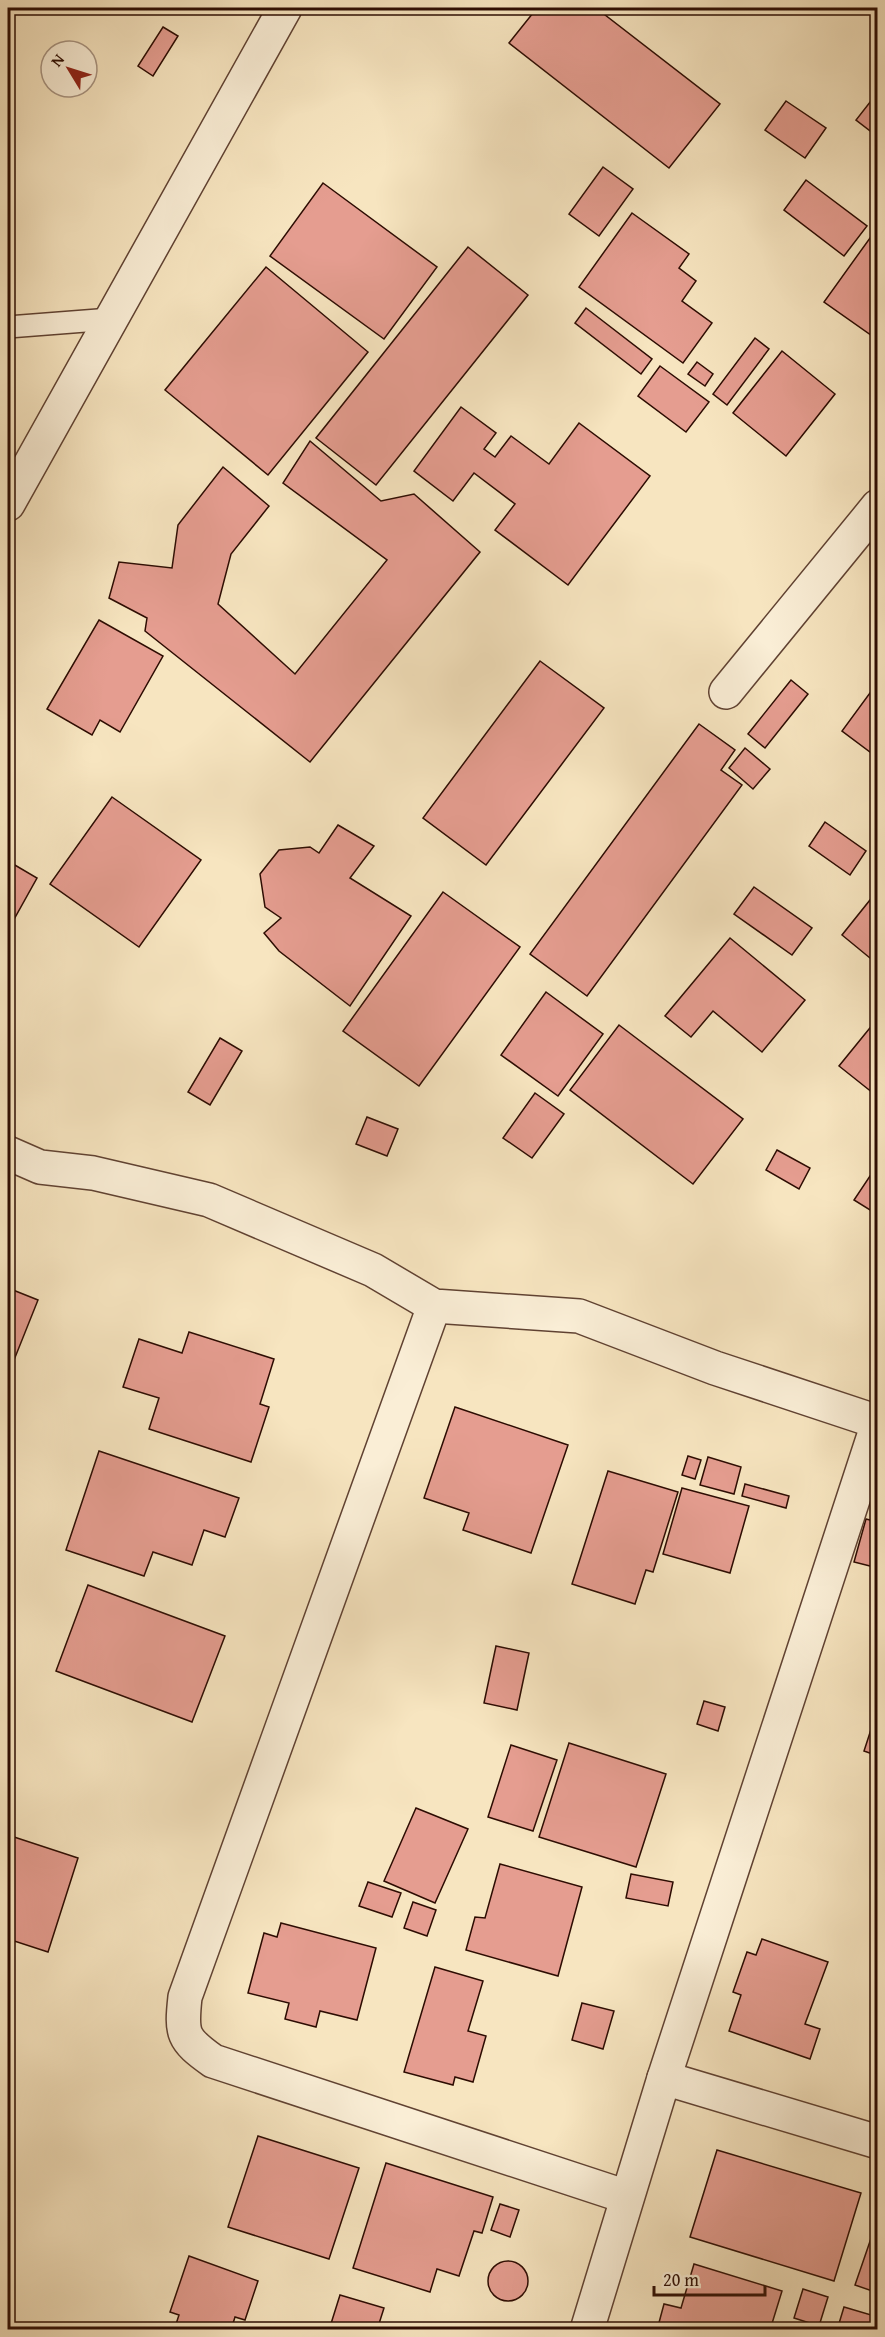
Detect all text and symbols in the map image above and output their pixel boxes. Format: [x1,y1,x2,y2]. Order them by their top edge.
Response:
north arrow [39,39,99,99]
text: N [44,48,70,71]
scale bar [654,2259,765,2297]
text: 20 m [663,2266,699,2293]

